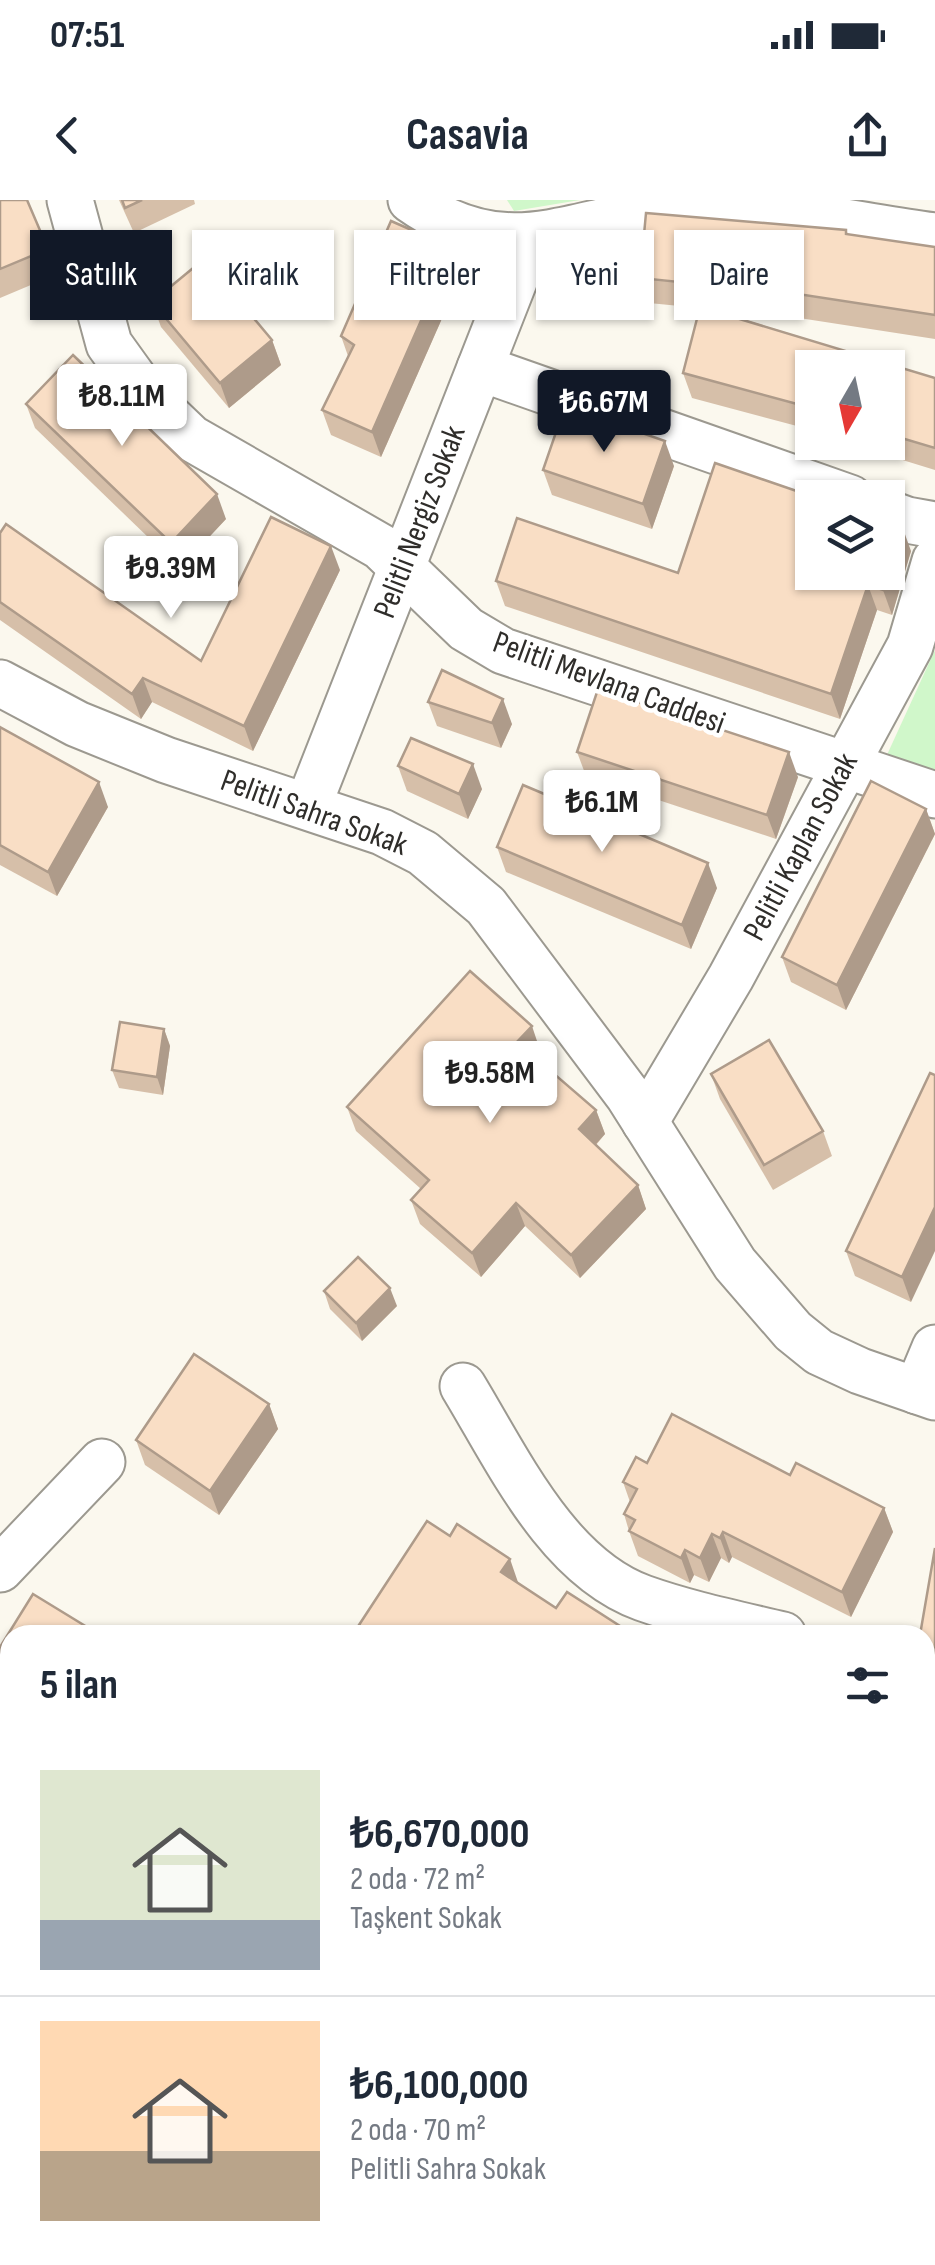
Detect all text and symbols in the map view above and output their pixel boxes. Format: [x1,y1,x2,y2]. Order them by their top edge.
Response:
text: 07:51 [50,13,125,58]
icon: back [40,108,95,163]
text: Casavia [406,108,529,163]
icon: share [840,108,895,163]
chip: Satılık [30,230,172,320]
chip: Kiralık [192,230,334,320]
chip: Filtreler [354,230,516,320]
chip: Yeni [536,230,654,320]
chip: Daire [674,230,804,320]
north arrow [795,350,905,460]
map controls [795,350,905,590]
pin: ₺8.11M [41,364,203,449]
pin: ₺6.67M [523,370,685,455]
text: ₺8.11M [79,377,165,416]
text: ₺6.67M [560,383,648,422]
street label: Pelitli Nergiz Sokak [365,420,475,624]
button: layers [795,480,905,590]
pin: ₺9.39M [90,536,252,621]
text: ₺9.39M [126,549,216,588]
street label: Pelitli Mevlana Caddesi [488,623,730,743]
street label: Pelitli Kaplan Sokak [735,746,867,948]
street label: Pelitli Sahra Sokak [215,761,413,865]
pin: ₺6.1M [532,770,672,855]
text: ₺6.1M [565,783,639,822]
pin: ₺9.58M [409,1041,571,1126]
text: ₺9.58M [445,1054,535,1093]
icon: filters [840,1658,895,1713]
text: 5 ilan [40,1660,118,1711]
text: ₺6,670,000 [350,1809,530,1860]
icon: home [120,1810,240,1930]
text: 2 oda · 72 m² [350,1860,485,1899]
text: Taşkent Sokak [350,1899,502,1938]
text: ₺6,100,000 [350,2060,528,2111]
icon: home [120,2061,240,2181]
text: 2 oda · 70 m² [350,2111,486,2150]
text: Pelitli Sahra Sokak [350,2150,546,2189]

